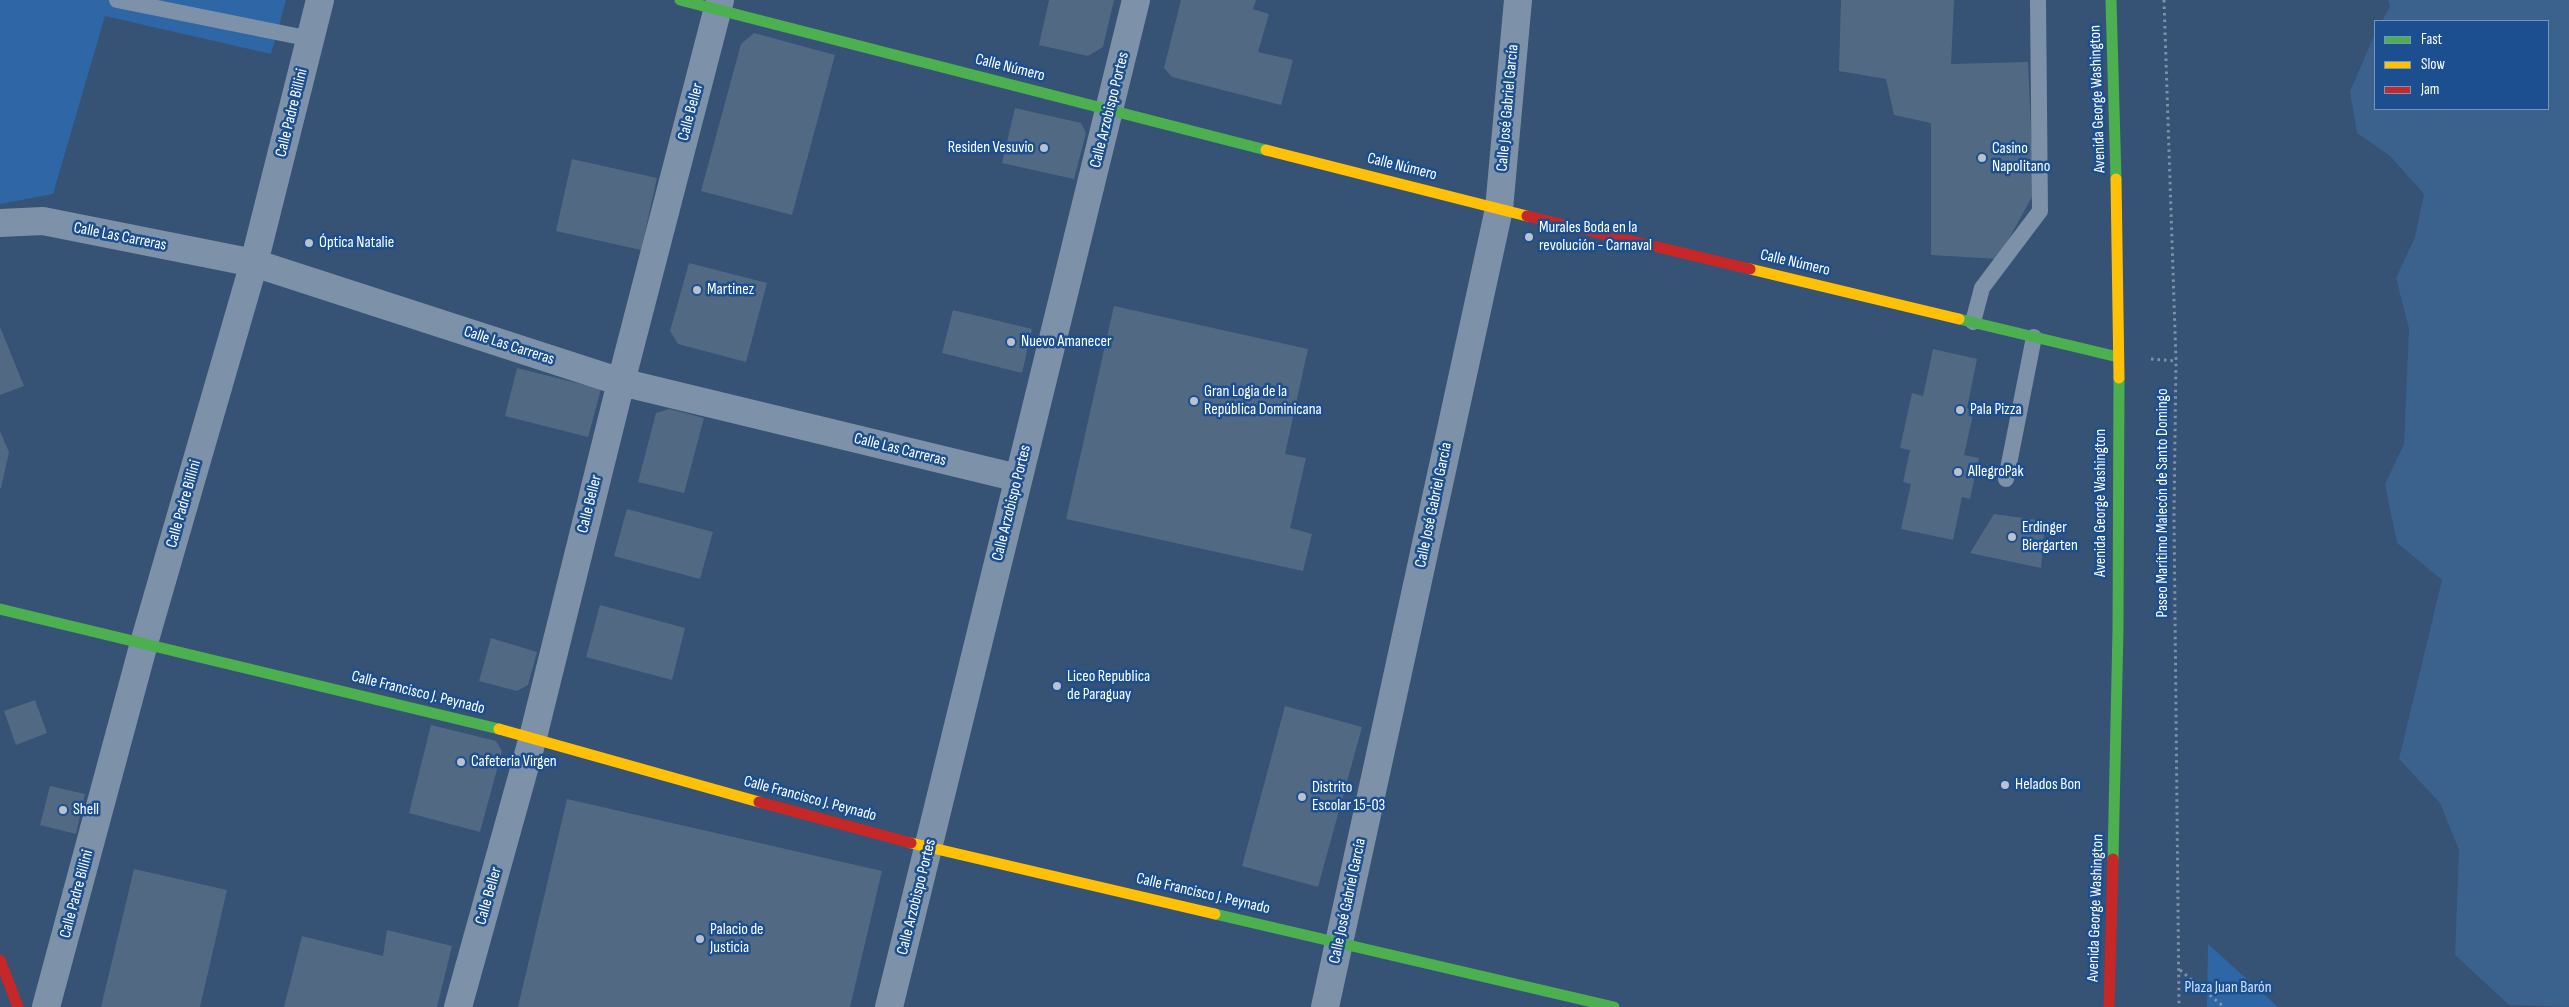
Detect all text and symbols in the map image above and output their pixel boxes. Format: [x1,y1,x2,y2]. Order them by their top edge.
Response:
legend [2374,20,2549,110]
street label: Avenida George Washington [2086,25,2110,173]
text: Fast [2421,30,2442,49]
street label: Calle José Gabriel García [1493,44,1523,172]
street label: Calle Número [973,50,1047,86]
street label: Calle Arzobispo Portes [1086,50,1134,170]
text: Slow [2421,55,2445,74]
street label: Calle Padre Billini [272,67,312,159]
text: Jam [2421,80,2439,99]
street label: Calle Beller [674,81,708,143]
place label: Residen Vesuvio [948,138,1034,158]
place label: Casino Napolitano [1992,139,2050,177]
marker: Residen Vesuvio [1038,142,1050,154]
street label: Calle Número [1365,149,1439,185]
marker: Casino Napolitano [1976,152,1988,164]
place label: Murales Boda en la revolución - Carnaval [1539,218,1652,256]
street label: Calle Las Carreras [72,219,168,255]
marker: Murales Boda en la revolución - Carnaval [1523,231,1535,243]
place label: Óptica Natalie [319,233,394,253]
marker: Óptica Natalie [303,237,315,249]
street label: Calle Número [1758,246,1832,280]
place label: Martinez [707,280,754,300]
marker: Martinez [691,284,703,296]
street label: Calle Las Carreras [461,322,557,370]
place label: Nuevo Amanecer [1021,332,1112,352]
marker: Nuevo Amanecer [1005,336,1017,348]
place label: Gran Logia de la República Dominicana [1204,382,1322,420]
street label: Paseo Marítimo Malecón de Santo Domingo [2153,388,2173,618]
marker: Gran Logia de la República Dominicana [1188,395,1200,407]
place label: Pala Pizza [1970,400,2022,420]
marker: Pala Pizza [1954,404,1966,416]
street label: Calle Las Carreras [852,429,948,471]
street label: Avenida George Washington [2091,429,2111,577]
street label: Calle José Gabriel García [1411,441,1457,569]
street label: Calle Arzobispo Portes [988,443,1036,563]
street label: Calle Padre Billini [162,458,206,550]
place label: AllegroPak [1968,462,2024,482]
marker: AllegroPak [1952,466,1964,478]
street label: Calle Beller [574,473,606,535]
place label: Erdinger Biergarten [2022,518,2078,556]
marker: Erdinger Biergarten [2006,531,2018,543]
street label: Calle Francisco J. Peynado [349,667,487,719]
place label: Liceo Republica de Paraguay [1067,667,1150,705]
marker: Liceo Republica de Paraguay [1051,680,1063,692]
place label: Cafeteria Virgen [471,752,557,772]
marker: Cafeteria Virgen [455,756,467,768]
street label: Calle Francisco J. Peynado [741,772,879,826]
place label: Helados Bon [2015,775,2081,795]
place label: Distrito Escolar 15-03 [1312,778,1385,816]
marker: Helados Bon [1999,779,2011,791]
marker: Distrito Escolar 15-03 [1296,791,1308,803]
place label: Shell [73,800,99,820]
marker: Shell [57,804,69,816]
street label: Avenida George Washington [2084,834,2108,982]
street label: Calle Arzobispo Portes [893,837,941,957]
street label: Calle José Gabriel García [1325,837,1371,965]
street label: Calle Padre Billini [56,848,98,940]
street label: Calle Beller [472,865,506,927]
street label: Calle Francisco J. Peynado [1134,869,1272,919]
place label: Palacio de Justicia [710,920,764,958]
marker: Palacio de Justicia [694,933,706,945]
park label: Plaza Juan Barón [2184,978,2272,998]

